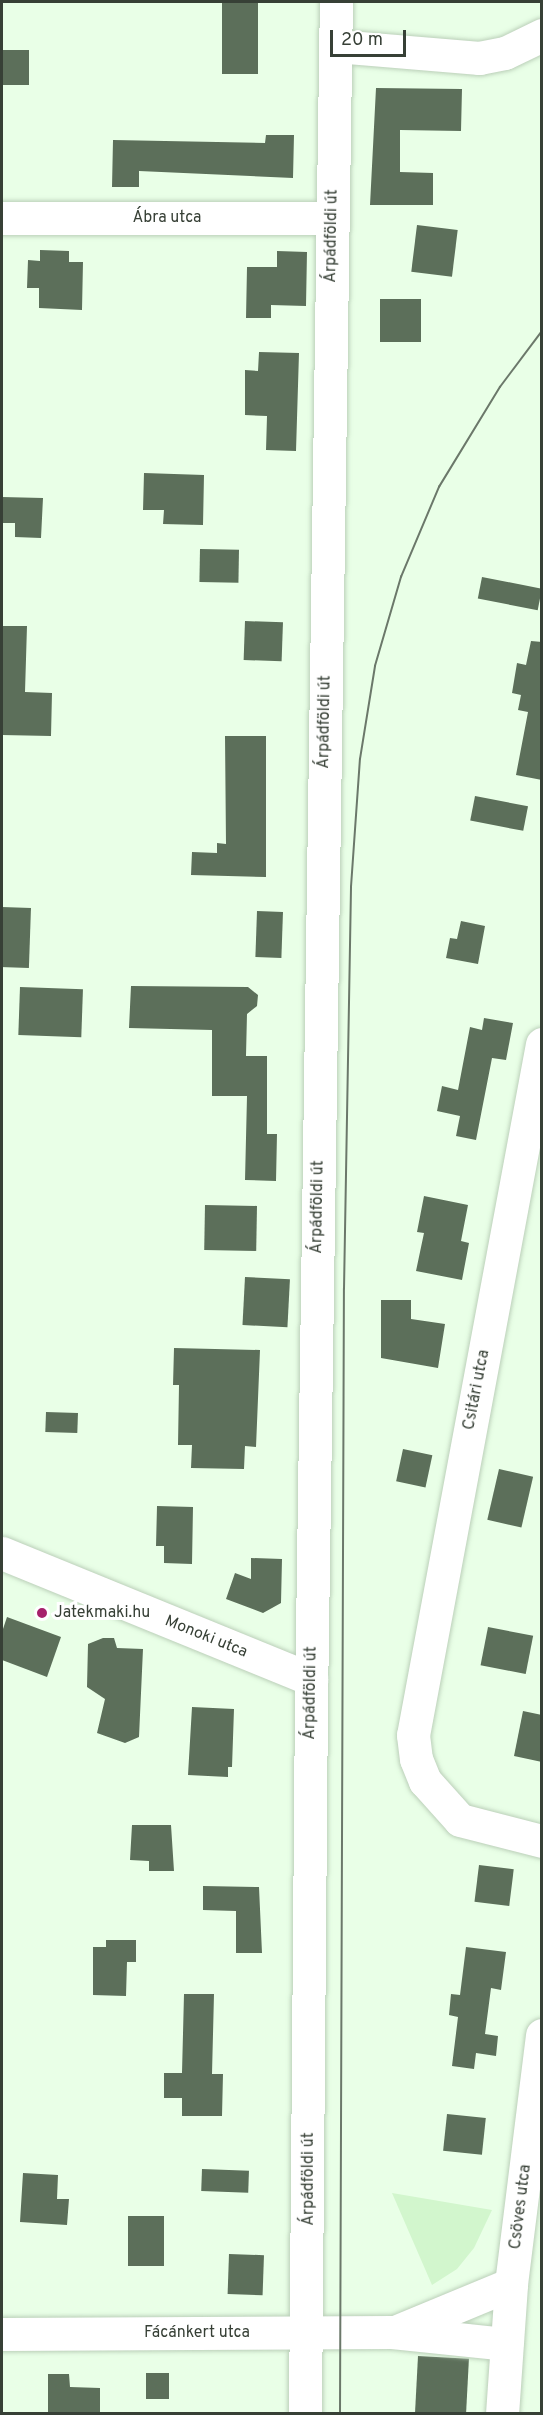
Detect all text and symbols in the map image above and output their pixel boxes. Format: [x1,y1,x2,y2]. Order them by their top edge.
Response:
scale bar [333,18,410,56]
text: 20 m [341,29,383,52]
street label: Árpádföldi út [322,189,342,283]
street label: Ábra utca [132,208,202,228]
street label: Árpádföldi út [315,675,335,769]
street label: Árpádföldi út [308,1160,328,1254]
street label: Csitári utca [460,1348,494,1432]
place label: Jatekmaki.hu [54,1603,150,1623]
marker: Jatekmaki.hu [35,1606,49,1620]
street label: Monoki utca [162,1612,250,1662]
street label: Árpádföldi út [301,1646,321,1740]
street label: Árpádföldi út [299,2132,319,2226]
street label: Csöves utca [506,2163,536,2251]
street label: Fácánkert utca [144,2323,250,2343]

